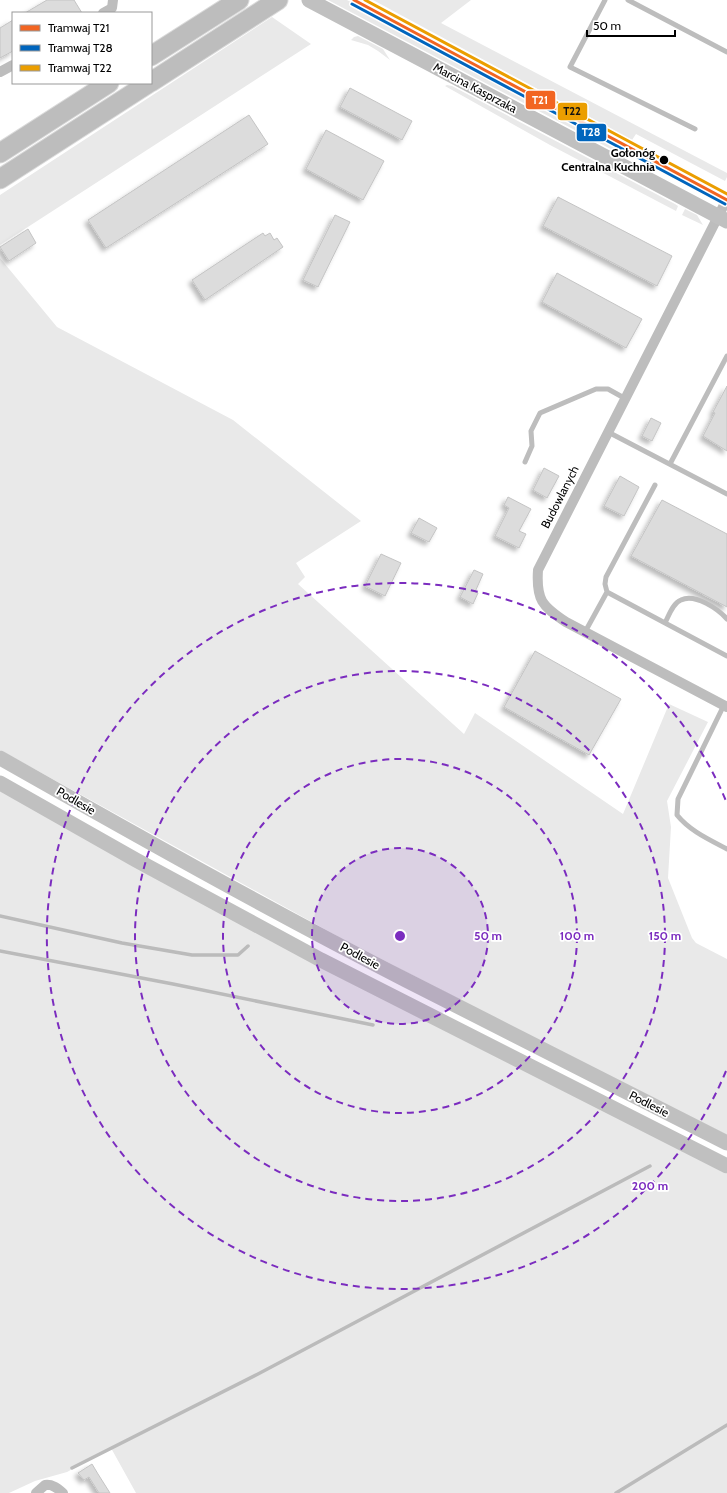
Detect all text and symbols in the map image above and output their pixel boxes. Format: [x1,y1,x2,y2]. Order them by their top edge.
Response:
legend [12,12,152,84]
scale bar [587,12,675,38]
text: 50 m [593,18,621,33]
text: Tramwaj T21 [48,20,110,35]
text: Tramwaj T28 [48,40,113,55]
street label: Marcina Kasprzaka [431,59,520,116]
text: Tramwaj T22 [48,60,112,75]
line badge: T21 [525,90,556,110]
text: T21 [532,93,548,107]
line badge: T22 [557,102,588,121]
text: T22 [563,104,581,118]
line badge: T28 [576,123,607,142]
text: T28 [582,125,601,139]
place label: Gołonóg Centralna Kuchnia [561,145,655,174]
marker: Gołonóg Centralna Kuchnia [658,154,670,166]
street label: Budowlanych [537,463,582,531]
street label: Podlesie [54,783,98,818]
text: 50 m [474,928,502,943]
text: 100 m [560,928,594,943]
text: 150 m [649,928,681,943]
centre of rings [393,929,407,943]
street label: Podlesie [338,939,383,972]
street label: Podlesie [627,1087,672,1120]
text: 200 m [632,1178,668,1193]

